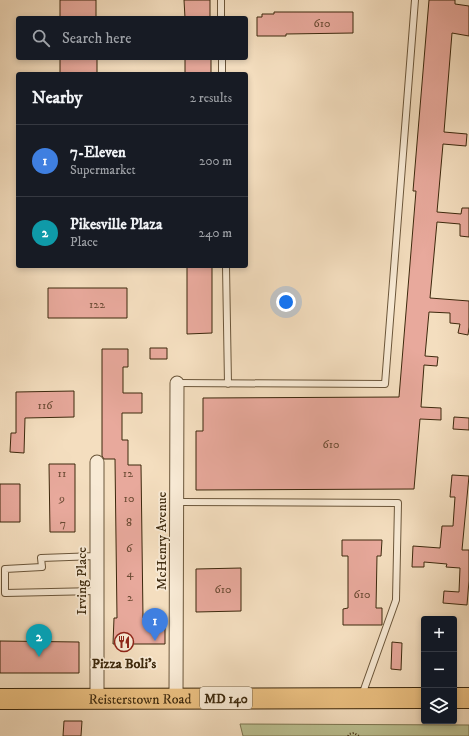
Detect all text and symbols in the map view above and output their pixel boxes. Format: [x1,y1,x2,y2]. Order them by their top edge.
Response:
search box [16,16,248,60]
house number: 610 [313,16,331,31]
icon: search [30,27,52,49]
text: Search here [62,29,131,48]
text: Nearby [32,87,82,109]
text: 2 results [190,90,232,106]
text: 7-Eleven [70,143,126,162]
text: 1 [43,153,47,169]
text: 200 m [199,153,232,169]
text: Supermarket [70,162,136,178]
text: Pikesville Plaza [70,215,162,234]
text: 2 [42,225,48,241]
text: 240 m [199,225,232,241]
text: Place [70,234,98,250]
your location [276,292,296,312]
house number: 122 [89,297,105,312]
house number: 116 [37,398,53,413]
house number: 610 [322,437,340,452]
house number: 11 [58,466,66,481]
house number: 12 [123,466,133,481]
house number: 9 [58,491,65,506]
house number: 10 [124,491,134,506]
street label: McHenry Avenue [153,492,171,590]
house number: 8 [126,515,132,530]
house number: 7 [60,516,66,531]
house number: 6 [126,541,133,556]
street label: Irving Place [73,547,91,615]
house number: 4 [127,566,135,581]
house number: 610 [214,582,232,597]
house number: 610 [353,587,371,602]
house number: 2 [127,590,133,605]
pin: 1 [142,608,168,641]
map controls [421,616,457,724]
button: + [421,616,457,652]
pin: 2 [26,624,52,657]
restaurant icon: Pizza Boli's [113,631,135,653]
button: − [421,652,457,688]
place label: Pizza Boli's [92,655,156,673]
road number: MD 140 [200,687,252,709]
button: layers [421,688,457,724]
street label: Reisterstown Road [88,691,192,709]

